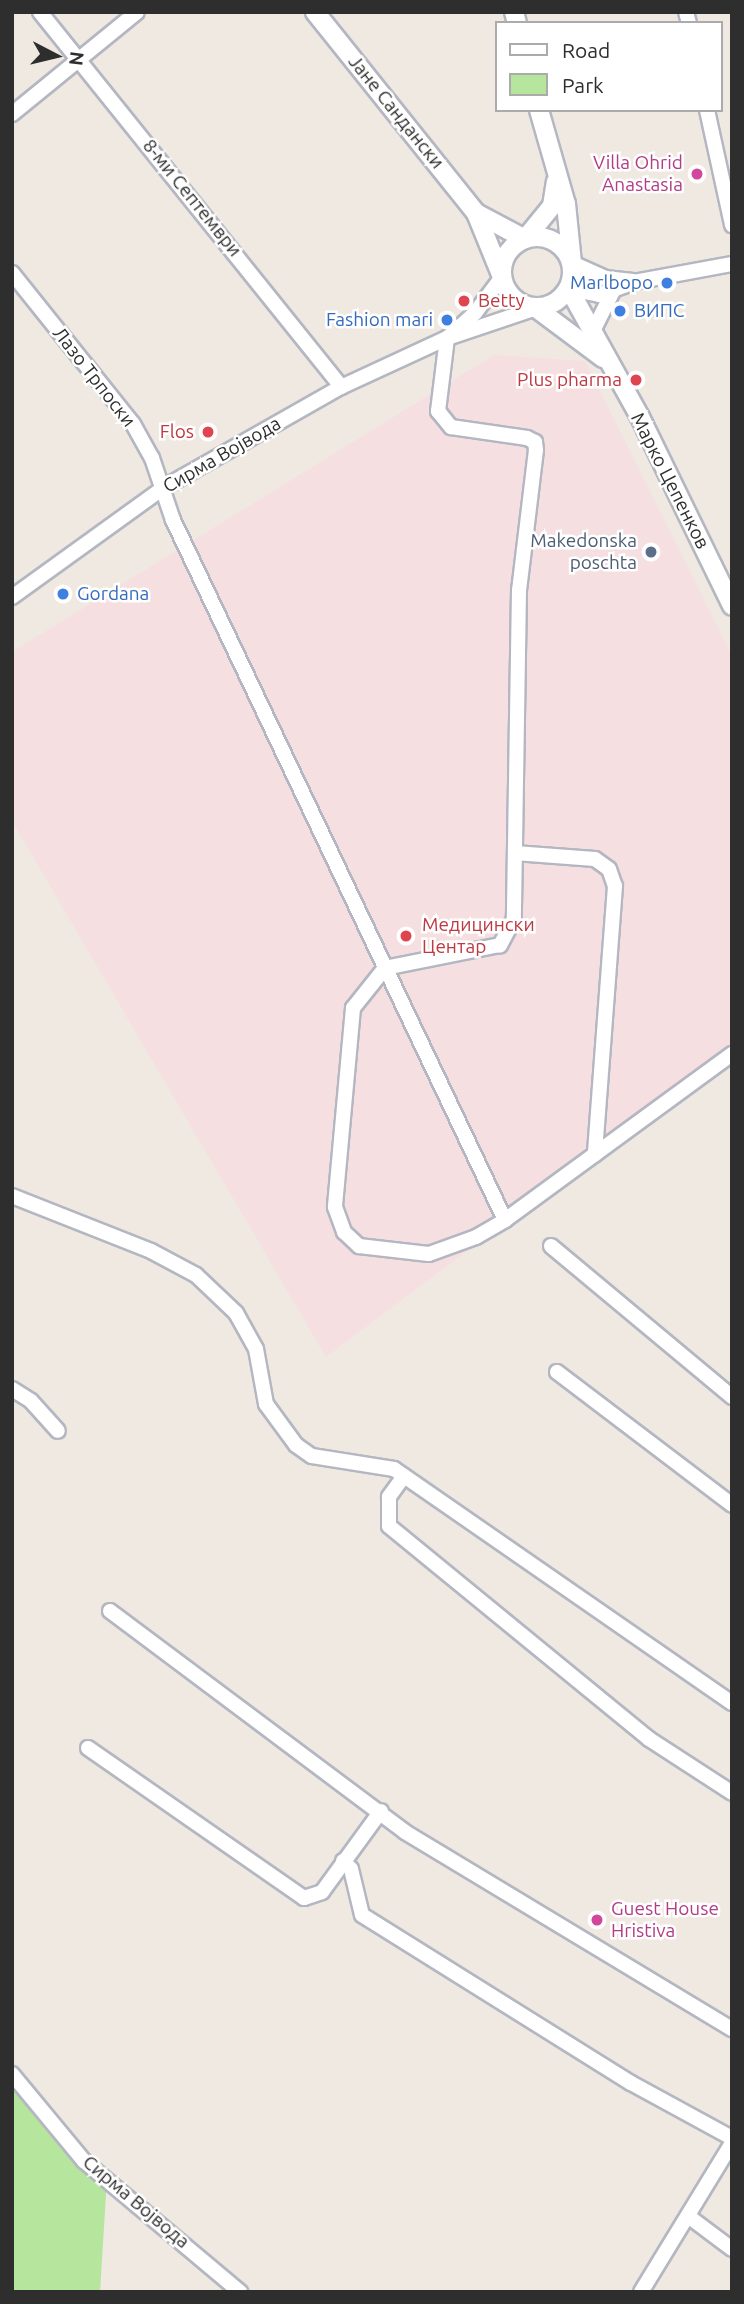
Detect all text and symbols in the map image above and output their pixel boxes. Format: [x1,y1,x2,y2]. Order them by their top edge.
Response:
north arrow [21,21,91,91]
legend [496,21,723,112]
text: Road [562,38,610,62]
text: N [65,50,89,67]
street label: Јане Сандански [343,51,449,173]
text: Park [562,73,604,97]
street label: 8-ми Септември [138,135,246,261]
place label: Villa Ohrid Anastasia [593,152,683,196]
marker: Villa Ohrid Anastasia [689,166,705,182]
place label: Marlbopo [570,272,653,294]
marker: Marlbopo [659,275,675,291]
place label: Betty [478,290,525,312]
marker: Betty [456,293,472,309]
place label: ВИПС [634,300,684,322]
marker: ВИПС [612,303,628,319]
place label: Fashion mari [326,309,433,331]
marker: Fashion mari [439,312,455,328]
street label: Лазо Трпоски [48,322,140,432]
place label: Plus pharma [517,369,622,391]
marker: Plus pharma [628,372,644,388]
street label: Марко Цепенков [626,409,714,553]
street label: Сирма Војвода [159,412,285,498]
place label: Flos [160,421,194,443]
marker: Flos [200,424,216,440]
place label: Makedonska poschta [530,530,637,574]
marker: Makedonska poschta [643,544,659,560]
place label: Gordana [77,583,149,605]
marker: Gordana [55,586,71,602]
place label: Медицински Центар [422,914,535,958]
marker: Медицински Центар [396,926,416,946]
place label: Guest House Hristiva [611,1898,719,1942]
marker: Guest House Hristiva [589,1912,605,1928]
street label: Сирма Војвода [78,2151,194,2253]

